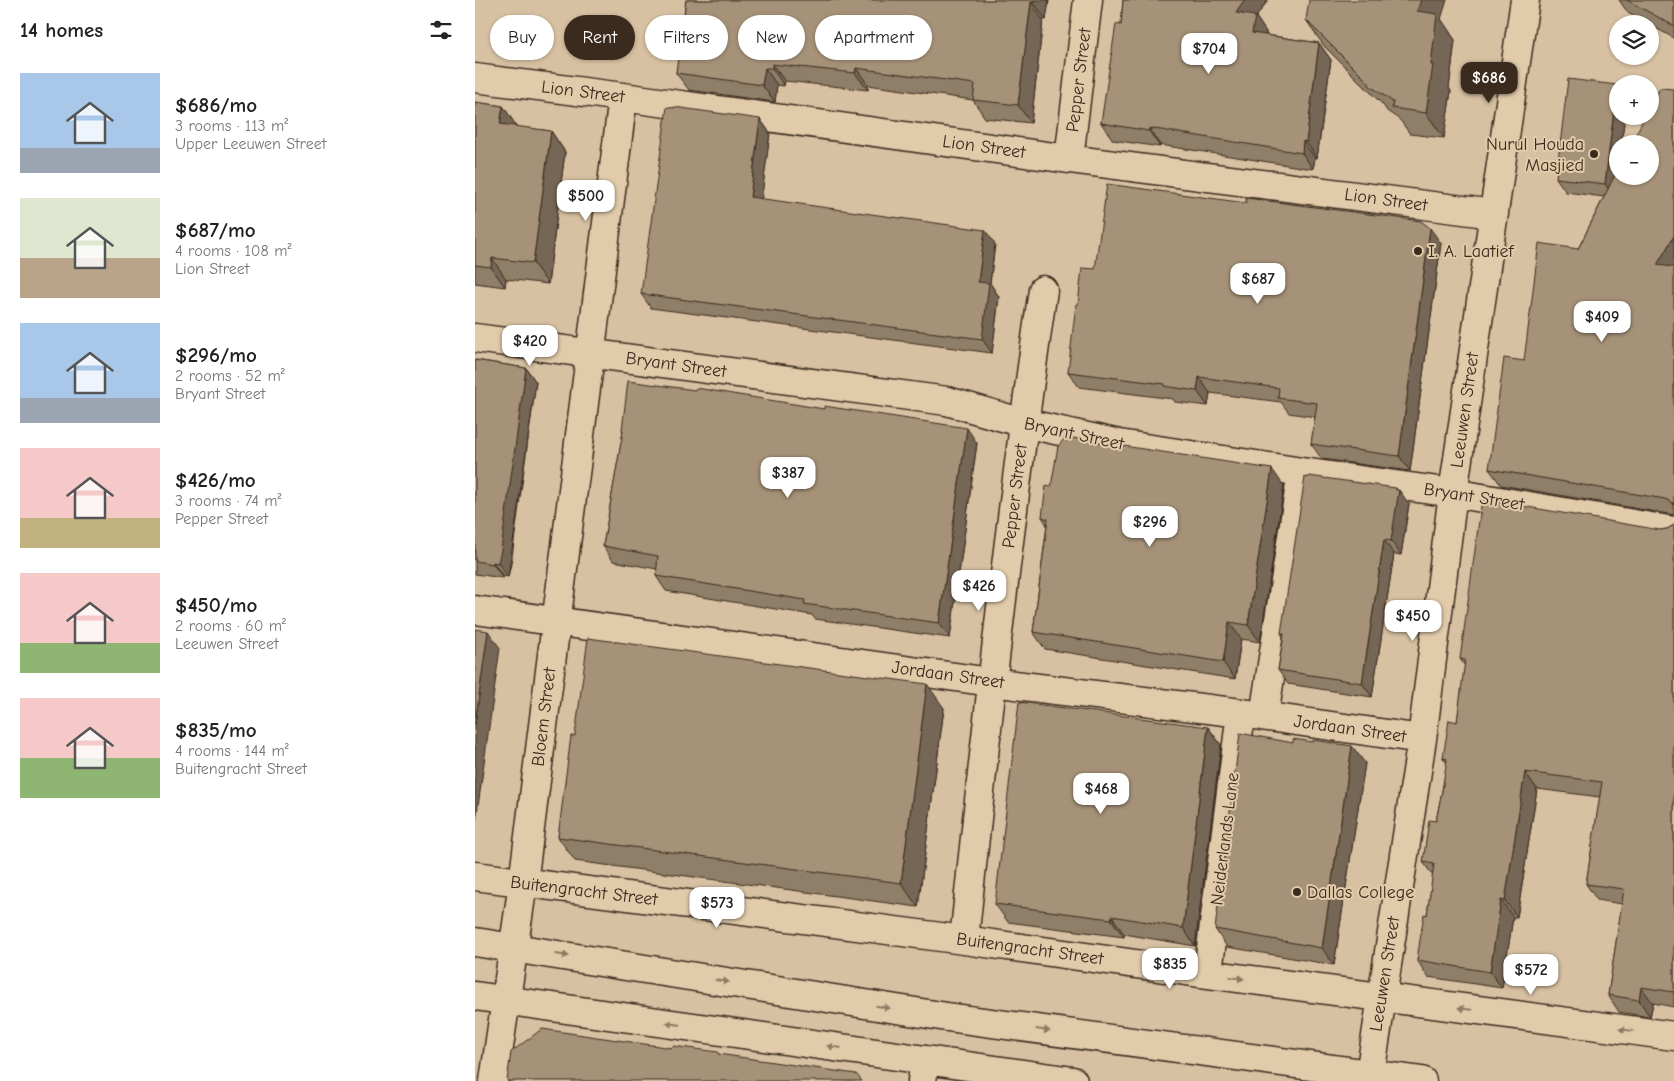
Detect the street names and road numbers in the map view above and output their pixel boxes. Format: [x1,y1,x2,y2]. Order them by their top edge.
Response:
street label: Pepper Street [1062,26,1096,133]
street label: Lion Street [540,76,627,108]
street label: Lion Street [941,131,1028,163]
street label: Lion Street [1343,184,1430,216]
street label: Bryant Street [624,348,729,383]
street label: Leeuwen Street [1446,350,1484,469]
street label: Bryant Street [1022,413,1127,455]
street label: Pepper Street [998,442,1032,549]
street label: Bryant Street [1422,479,1527,515]
street label: Jordaan Street [890,657,1007,693]
street label: Bloem Street [528,665,561,768]
street label: Jordaan Street [1292,711,1409,747]
street label: Neiderlands Lane [1206,771,1244,907]
street label: Buitengracht Street [509,872,660,911]
street label: Leeuwen Street [1366,914,1405,1033]
street label: Buitengracht Street [955,928,1106,970]

